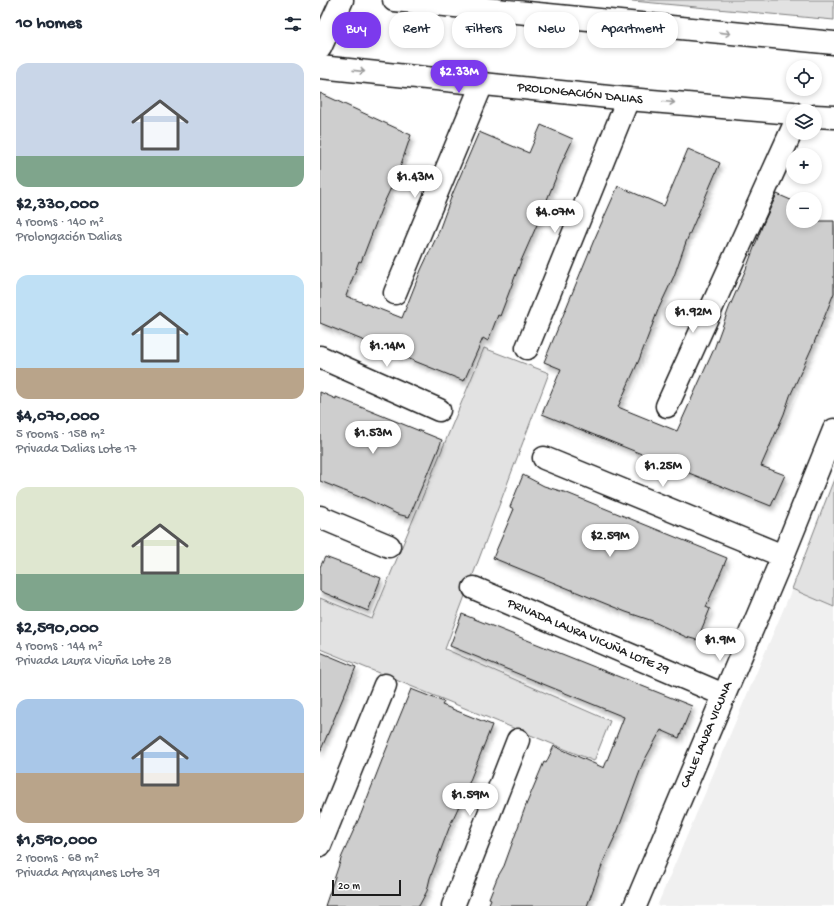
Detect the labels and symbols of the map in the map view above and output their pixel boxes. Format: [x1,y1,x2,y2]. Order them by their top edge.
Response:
one-way arrow [718,29,731,36]
pin: $2.33M [426,60,492,94]
one-way arrow [352,68,365,75]
street label: PROLONGACIÓN DALIAS [516,80,644,108]
one-way arrow [662,99,675,106]
pin: $1.43M [382,165,448,199]
pin: $4.07M [522,200,588,234]
pin: $1.92M [660,300,726,334]
pin: $1.14M [354,334,420,368]
pin: $1.53M [340,421,406,455]
pin: $1.25M [630,454,696,488]
pin: $2.59M [577,524,643,558]
street label: PRIVADA LAURA VICUÑA LOTE 29 [504,596,672,678]
pin: $1.9M [692,628,748,662]
street label: CALLE LAURA VICUNA [678,678,737,790]
pin: $1.59M [437,783,503,817]
scale bar [332,878,401,897]

